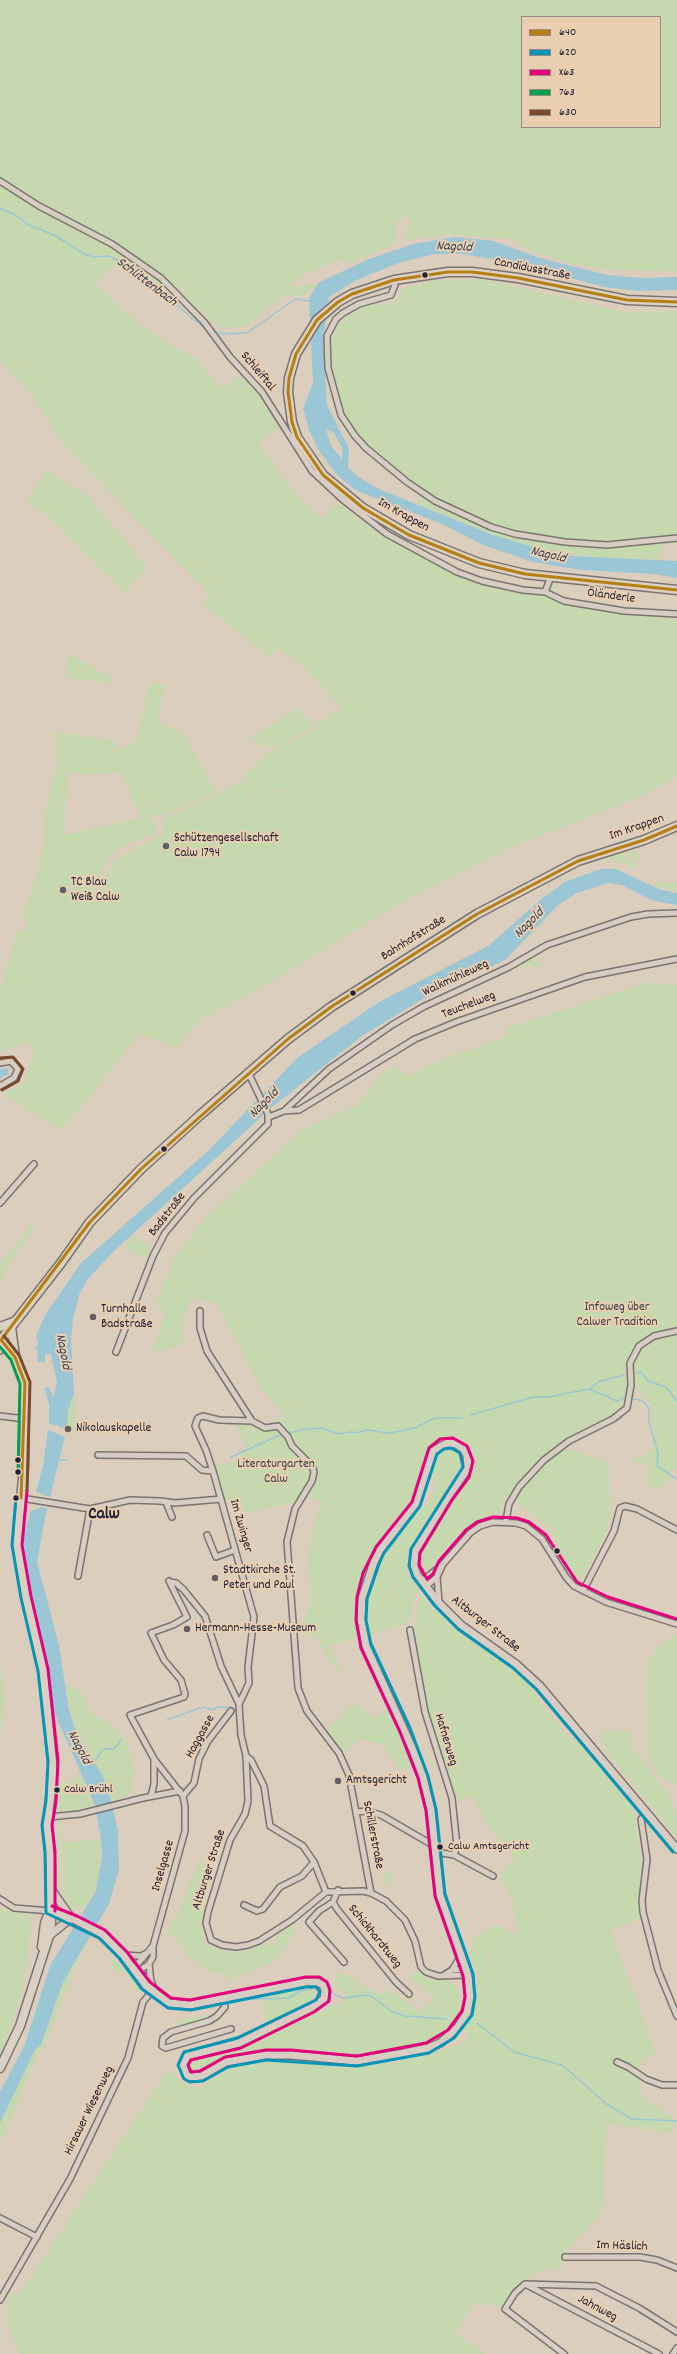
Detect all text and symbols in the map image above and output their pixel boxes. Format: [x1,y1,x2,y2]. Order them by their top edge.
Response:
legend [521,16,661,128]
text: 640 [559,24,576,41]
text: 620 [559,44,577,61]
text: X63 [559,64,574,81]
text: 763 [559,84,575,101]
text: 630 [559,104,577,121]
water label: Nagold [436,239,472,257]
water label: Schlittenbach [112,255,180,311]
street label: Candidusstraße [493,255,571,285]
unlabelled marker [420,270,430,280]
street label: Schleiftal [236,349,278,395]
street label: Im Krappen [374,495,432,537]
water label: Nagold [529,544,567,568]
street label: Öländerle [586,586,636,608]
street label: Im Krappen [608,811,666,845]
place label: Schützengesellschaft Calw 1794 [174,831,279,862]
marker: Schützengesellschaft Calw 1794 [161,841,171,851]
place label: TC Blau Weiß Calw [71,875,120,906]
marker: TC Blau Weiß Calw [58,885,68,895]
water label: Nagold [511,905,549,943]
street label: Bahnhofstraße [379,913,449,965]
street label: Walkmühleweg [420,957,492,1001]
unlabelled marker [348,988,358,998]
street label: Teuchelweg [440,989,498,1023]
water label: Nagold [246,1085,284,1123]
unlabelled marker [159,1144,169,1154]
street label: Badstraße [146,1190,190,1240]
park label: Infoweg über Calwer Tradition [576,1300,658,1331]
place label: Turnhalle Badstraße [101,1302,152,1333]
marker: Turnhalle Badstraße [88,1312,98,1322]
water label: Nagold [50,1333,74,1371]
place label: Nikolauskapelle [76,1421,151,1437]
marker: Nikolauskapelle [63,1424,73,1434]
unlabelled marker [13,1455,23,1465]
park label: Literaturgarten Calw [237,1457,315,1488]
unlabelled marker [13,1467,23,1477]
unlabelled marker [11,1493,21,1503]
street label: Im Zwinger [225,1498,255,1554]
district label: Calw [88,1506,120,1526]
unlabelled marker [552,1546,562,1556]
place label: Stadtkirche St. Peter und Paul [223,1563,296,1594]
marker: Stadtkirche St. Peter und Paul [210,1573,220,1583]
street label: Altburger Straße [447,1593,523,1657]
place label: Hermann-Hesse-Museum [195,1621,316,1637]
marker: Hermann-Hesse-Museum [182,1624,192,1634]
street label: Hafnerweg [430,1712,460,1768]
street label: Haggasse [183,1713,219,1761]
water label: Nagold [62,1728,94,1768]
place label: Amtsgericht [346,1773,407,1789]
marker: Amtsgericht [333,1776,343,1786]
place label: Calw Brühl [64,1783,113,1797]
marker: Calw Brühl [52,1785,62,1795]
street label: Schillerstraße [358,1800,386,1870]
street label: Altburger Straße [190,1828,230,1912]
street label: Inselgasse [149,1838,179,1894]
place label: Calw Amtsgericht [448,1840,529,1854]
marker: Calw Amtsgericht [435,1842,445,1852]
street label: Schickhardtweg [344,1902,404,1972]
street label: Hirsauer Wiesenweg [62,2064,118,2158]
street label: Im Häslich [596,2238,648,2256]
street label: Jahnweg [575,2292,619,2326]

